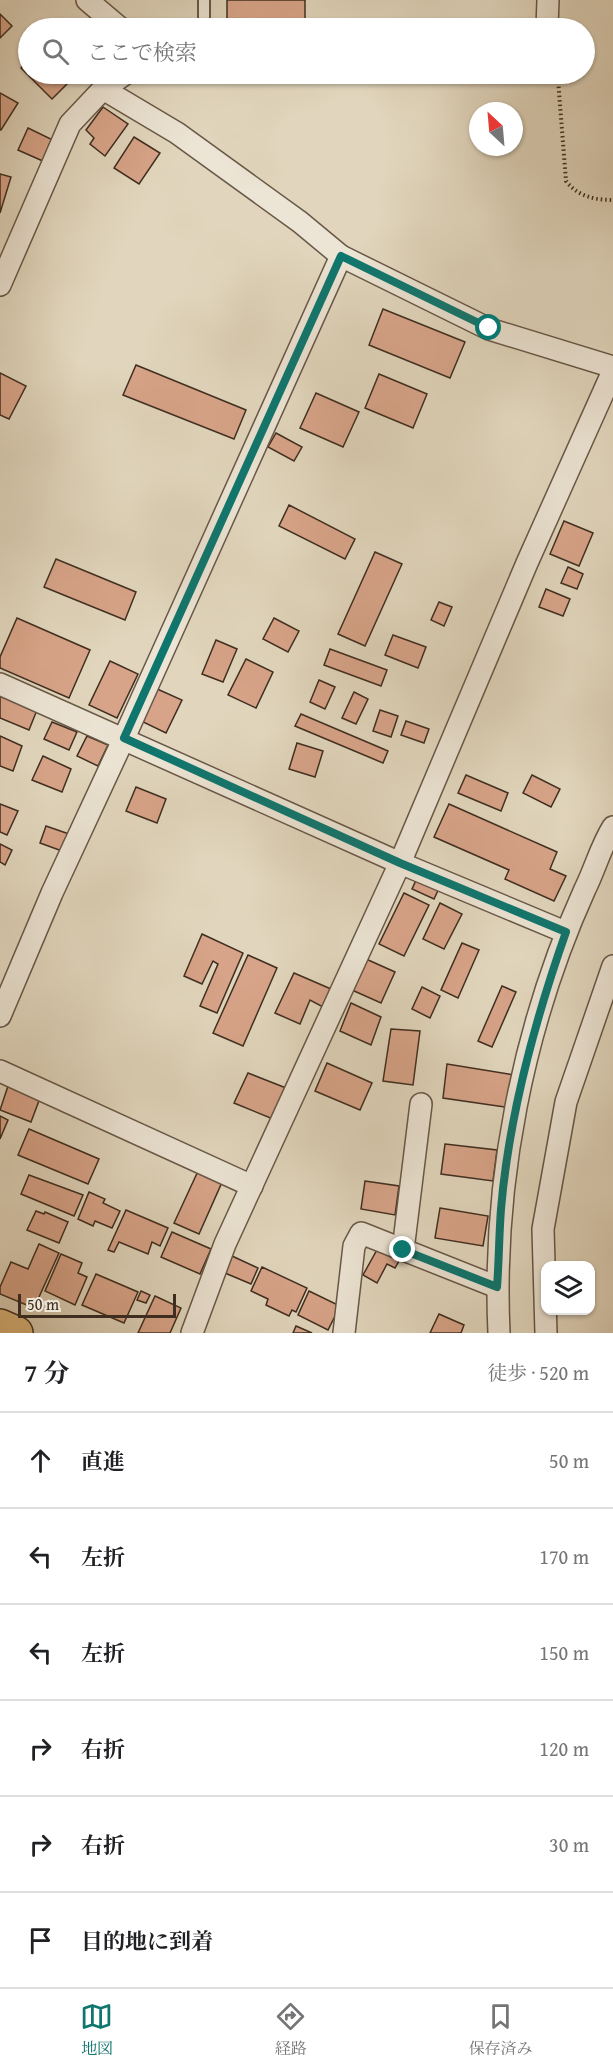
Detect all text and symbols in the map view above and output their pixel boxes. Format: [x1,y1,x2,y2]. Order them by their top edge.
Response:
search box [18,18,595,84]
icon: search [39,35,72,68]
text: ここで検索 [87,36,197,68]
north arrow [469,102,523,156]
route start [475,314,501,340]
route end [389,1236,415,1262]
map controls [541,1261,595,1315]
button: layers [541,1261,595,1315]
scale bar [18,1291,176,1318]
text: 50 m [27,1292,59,1316]
text: 7 分 [24,1353,69,1392]
text: 徒歩 · 520 m [487,1358,589,1387]
icon: ahead [24,1444,57,1477]
text: 直進 [81,1445,125,1477]
text: 50 m [549,1446,589,1475]
icon: left [24,1540,57,1573]
text: 左折 [81,1541,125,1573]
text: 170 m [539,1542,589,1571]
icon: left [24,1636,57,1669]
text: 左折 [81,1637,125,1669]
text: 150 m [539,1638,589,1667]
icon: right [24,1732,57,1765]
text: 右折 [81,1733,125,1765]
text: 120 m [539,1734,589,1763]
icon: right [24,1828,57,1861]
text: 右折 [81,1829,125,1861]
text: 30 m [549,1830,589,1859]
icon: arrive [24,1924,57,1957]
text: 目的地に到着 [81,1925,213,1957]
tab: 地図 [80,2000,113,2060]
tab: 経路 [274,2000,307,2060]
tab: 保存済み [468,2000,532,2060]

